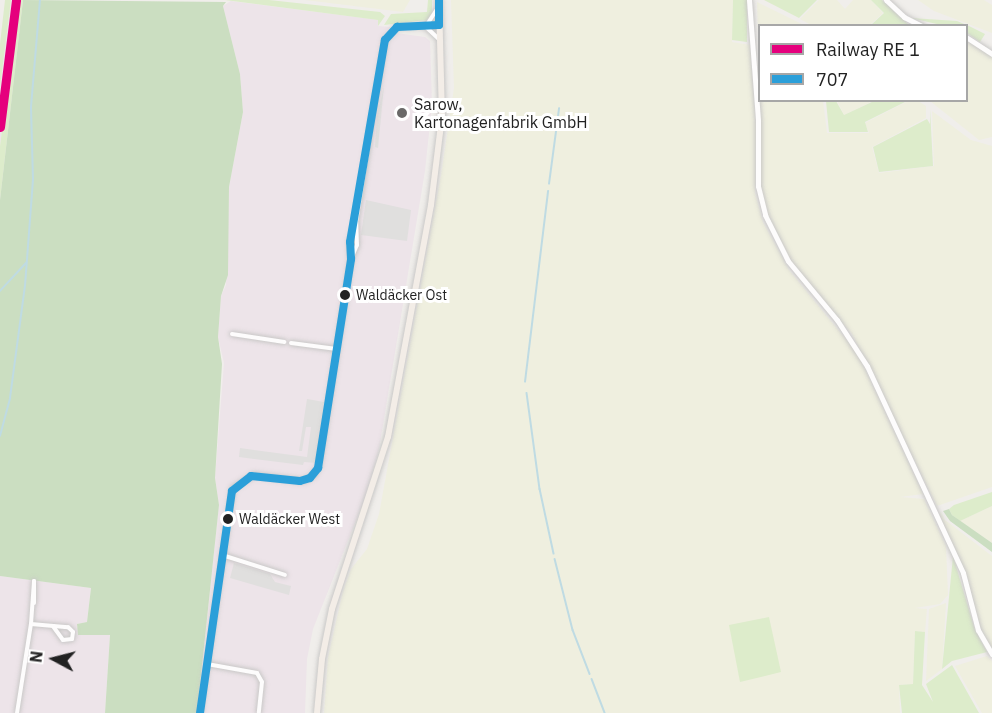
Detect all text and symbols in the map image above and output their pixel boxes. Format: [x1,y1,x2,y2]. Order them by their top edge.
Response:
legend [758,24,968,102]
text: Railway RE 1 [816,38,920,61]
text: 707 [816,68,848,91]
place label: Sarow, Kartonagenfabrik GmbH [414,94,588,132]
marker: Sarow, Kartonagenfabrik GmbH [395,106,409,120]
place label: Waldäcker Ost [356,287,447,303]
marker: Waldäcker Ost [339,289,351,301]
place label: Waldäcker West [239,511,340,527]
marker: Waldäcker West [222,513,234,525]
north arrow [24,629,84,689]
text: N [26,650,47,664]

